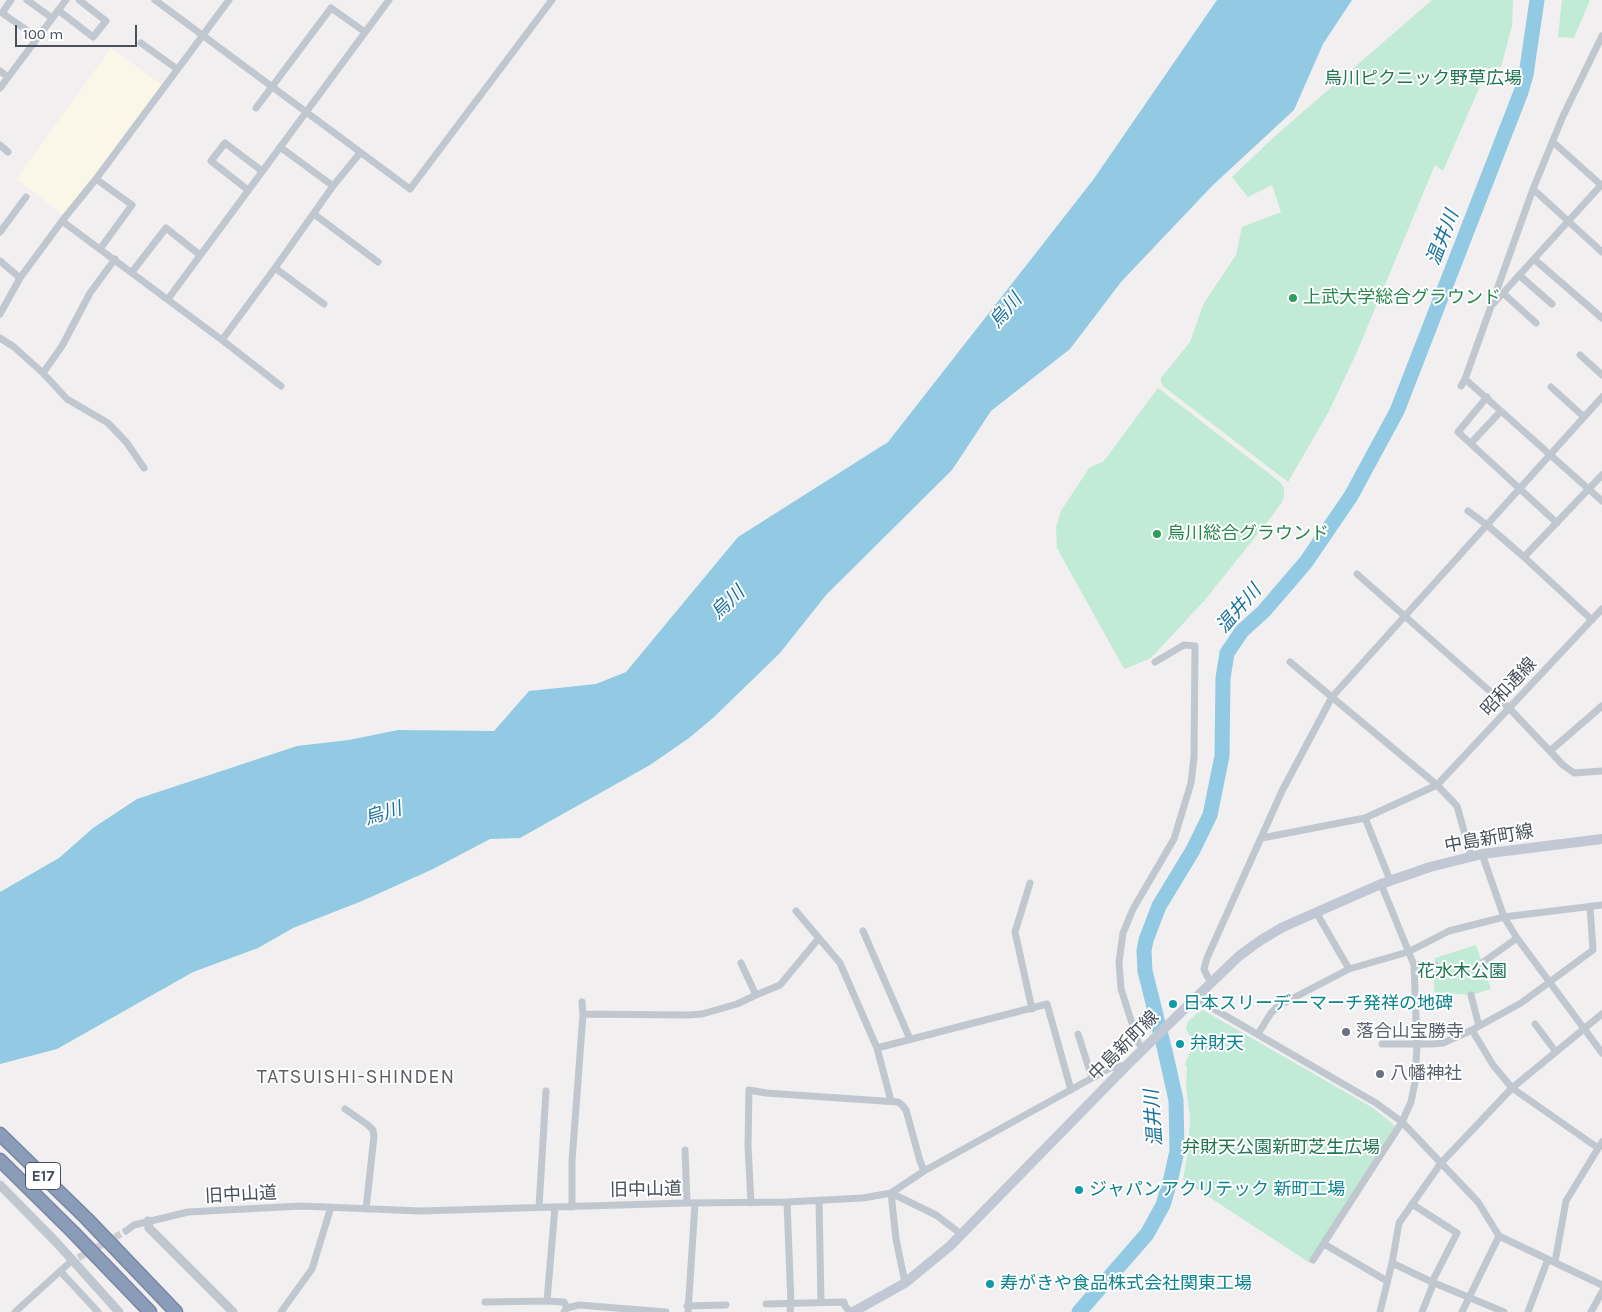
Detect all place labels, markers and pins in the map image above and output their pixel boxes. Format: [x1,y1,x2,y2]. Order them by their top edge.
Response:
place label: 上武大学総合グラウンド [1303,287,1501,309]
marker: 上武大学総合グラウンド [1287,292,1299,304]
place label: 烏川総合グラウンド [1167,523,1329,545]
marker: 烏川総合グラウンド [1151,528,1163,540]
place label: 日本スリーデーマーチ発祥の地碑 [1183,993,1453,1015]
marker: 日本スリーデーマーチ発祥の地碑 [1167,998,1179,1010]
place label: 落合山宝勝寺 [1356,1021,1464,1043]
marker: 落合山宝勝寺 [1340,1026,1352,1038]
place label: 弁財天 [1190,1033,1244,1055]
marker: 弁財天 [1174,1038,1186,1050]
place label: 八幡神社 [1390,1063,1462,1085]
marker: 八幡神社 [1374,1068,1386,1080]
place label: ジャパンアクリテック 新町工場 [1089,1179,1345,1201]
marker: ジャパンアクリテック 新町工場 [1073,1184,1085,1196]
place label: 寿がきや食品株式会社関東工場 [1000,1273,1252,1295]
marker: 寿がきや食品株式会社関東工場 [984,1278,996,1290]

